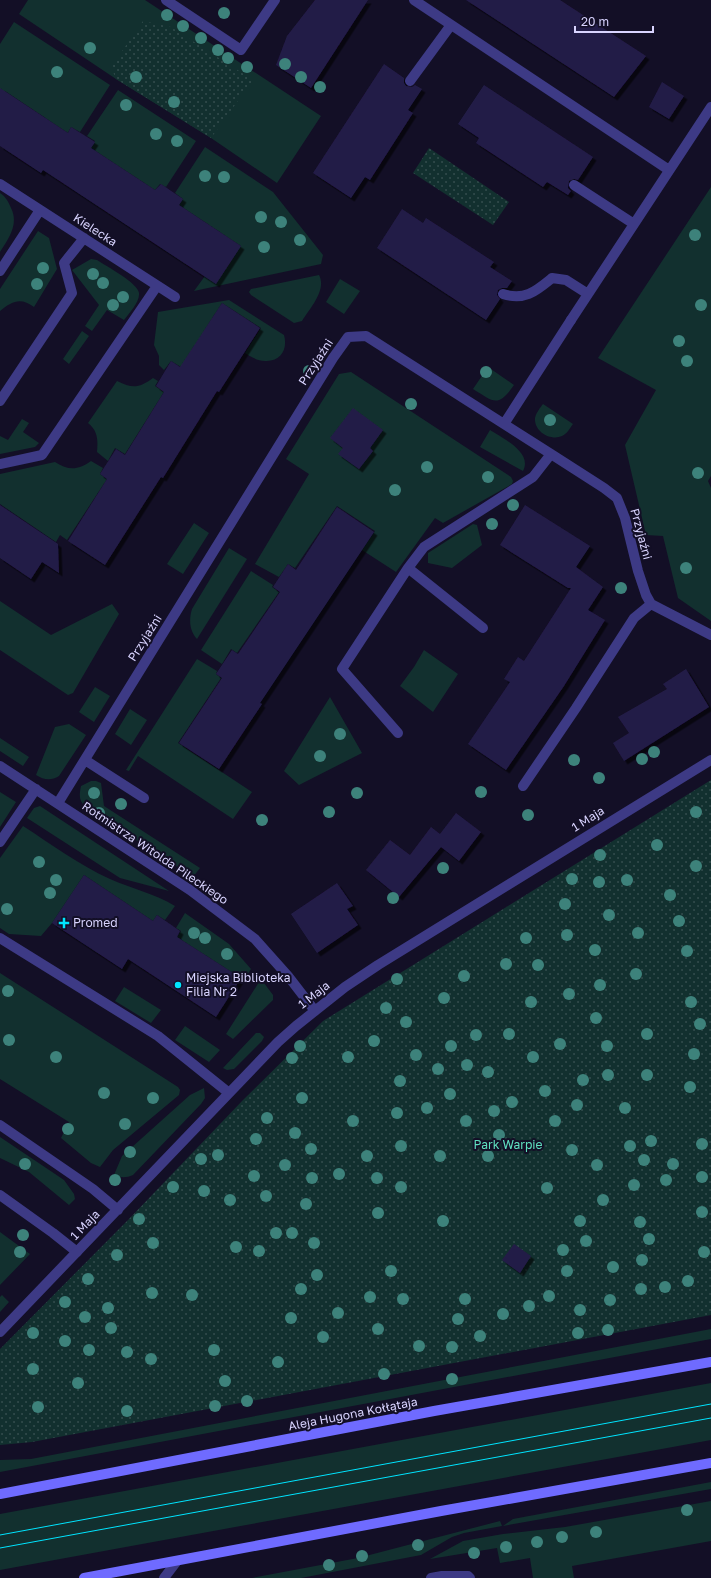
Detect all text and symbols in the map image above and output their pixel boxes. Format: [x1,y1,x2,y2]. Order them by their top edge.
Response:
scale bar [575,8,653,34]
text: 20 m [581,14,609,29]
street label: Kielecka [71,210,120,249]
street label: Przyjaźni [295,336,336,388]
street label: Przyjaźni [627,507,656,561]
street label: Przyjaźni [124,612,165,664]
street label: Rotmistrza Witolda Pileckiego [79,798,231,907]
street label: 1 Maja [569,803,607,834]
place label: Promed [73,915,118,930]
marker: Promed [58,917,70,929]
place label: Miejska Biblioteka Filia Nr 2 [186,970,291,999]
street label: 1 Maja [295,978,332,1012]
marker: Miejska Biblioteka Filia Nr 2 [173,980,183,990]
park label: Park Warpie [473,1137,543,1152]
street label: 1 Maja [67,1207,103,1243]
street label: Aleja Hugona Kołłątaja [287,1394,419,1433]

